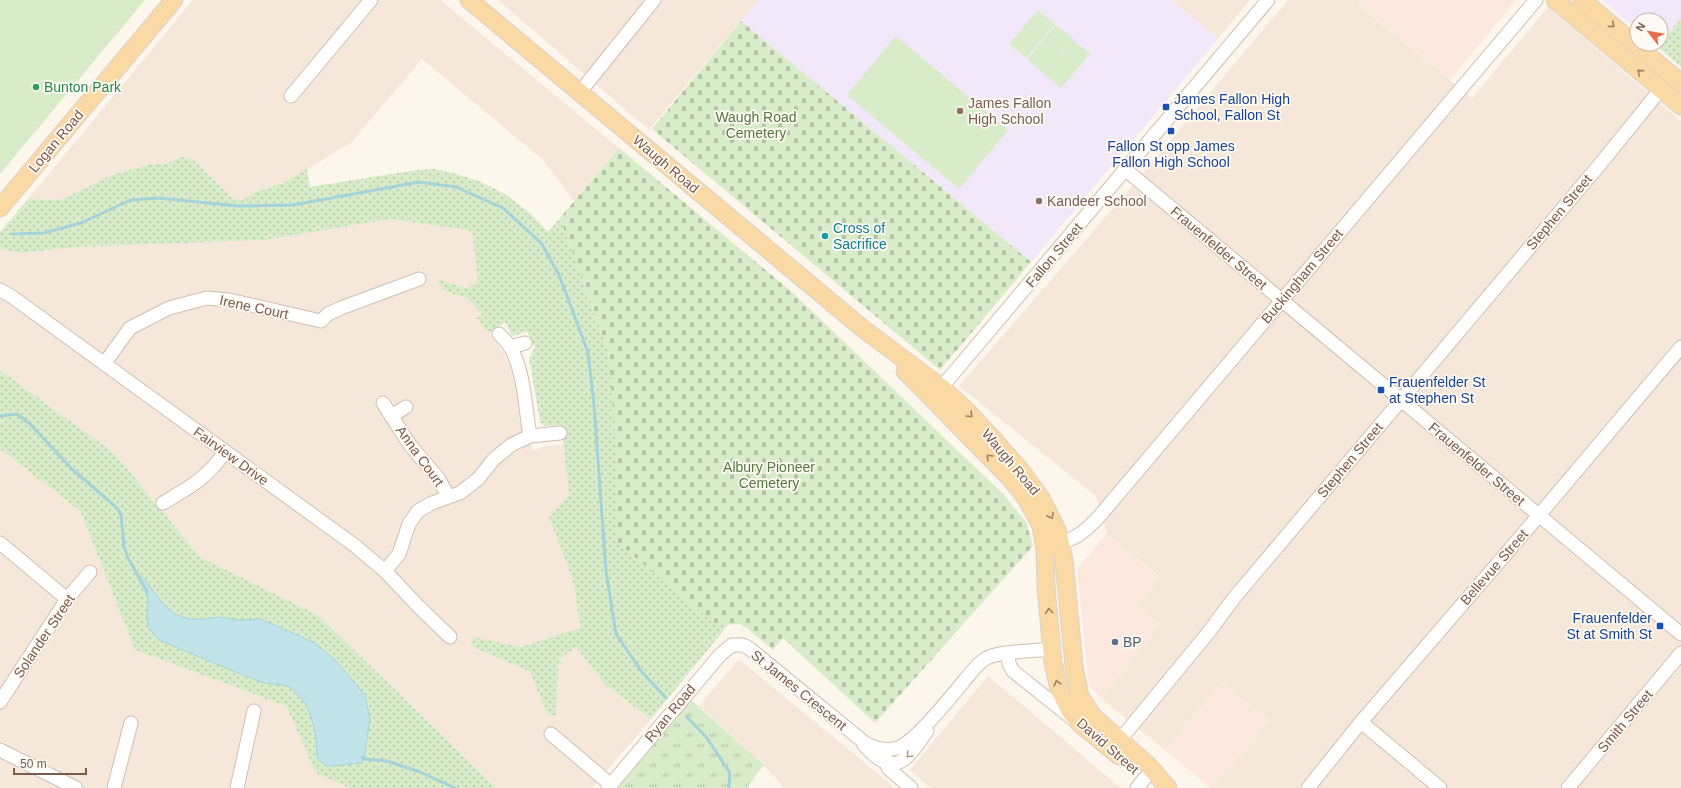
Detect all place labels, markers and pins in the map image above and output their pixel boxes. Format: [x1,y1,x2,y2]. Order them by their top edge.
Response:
place label: Bunton Park [44,79,122,95]
marker: Bunton Park [31,82,41,92]
place label: James Fallon High School, Fallon St [1174,91,1290,123]
place label: James Fallon High School [968,95,1051,127]
marker: James Fallon High School, Fallon St [1161,102,1171,112]
marker: James Fallon High School [955,106,965,116]
marker: Fallon St opp James Fallon High School [1166,126,1176,136]
place label: Fallon St opp James Fallon High School [1107,138,1235,170]
place label: Kandeer School [1047,193,1147,209]
marker: Kandeer School [1034,196,1044,206]
place label: Cross of Sacrifice [833,220,887,252]
marker: Cross of Sacrifice [820,231,830,241]
place label: Frauenfelder St at Stephen St [1389,374,1486,406]
marker: Frauenfelder St at Stephen St [1376,385,1386,395]
place label: Frauenfelder St at Smith St [1566,610,1652,642]
marker: Frauenfelder St at Smith St [1655,621,1665,631]
place label: BP [1123,634,1142,650]
marker: BP [1110,637,1120,647]

